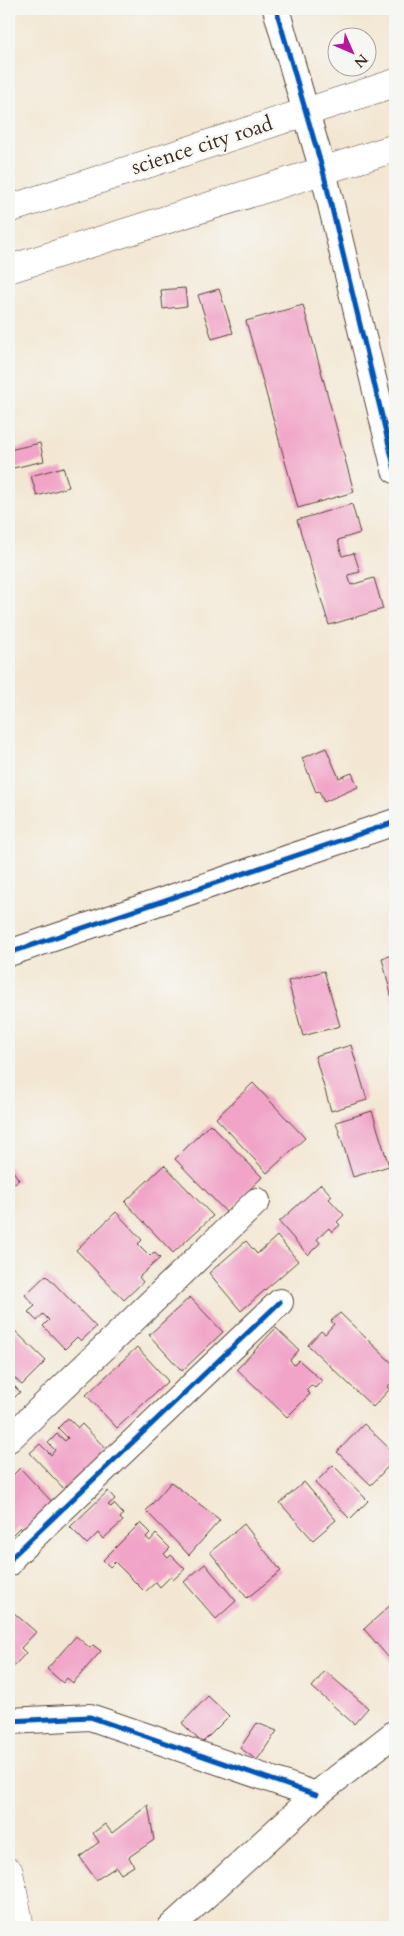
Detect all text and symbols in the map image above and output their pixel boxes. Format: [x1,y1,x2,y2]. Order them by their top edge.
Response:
north arrow [326,28,376,78]
text: N [350,50,372,72]
street label: science city road [128,109,276,182]

